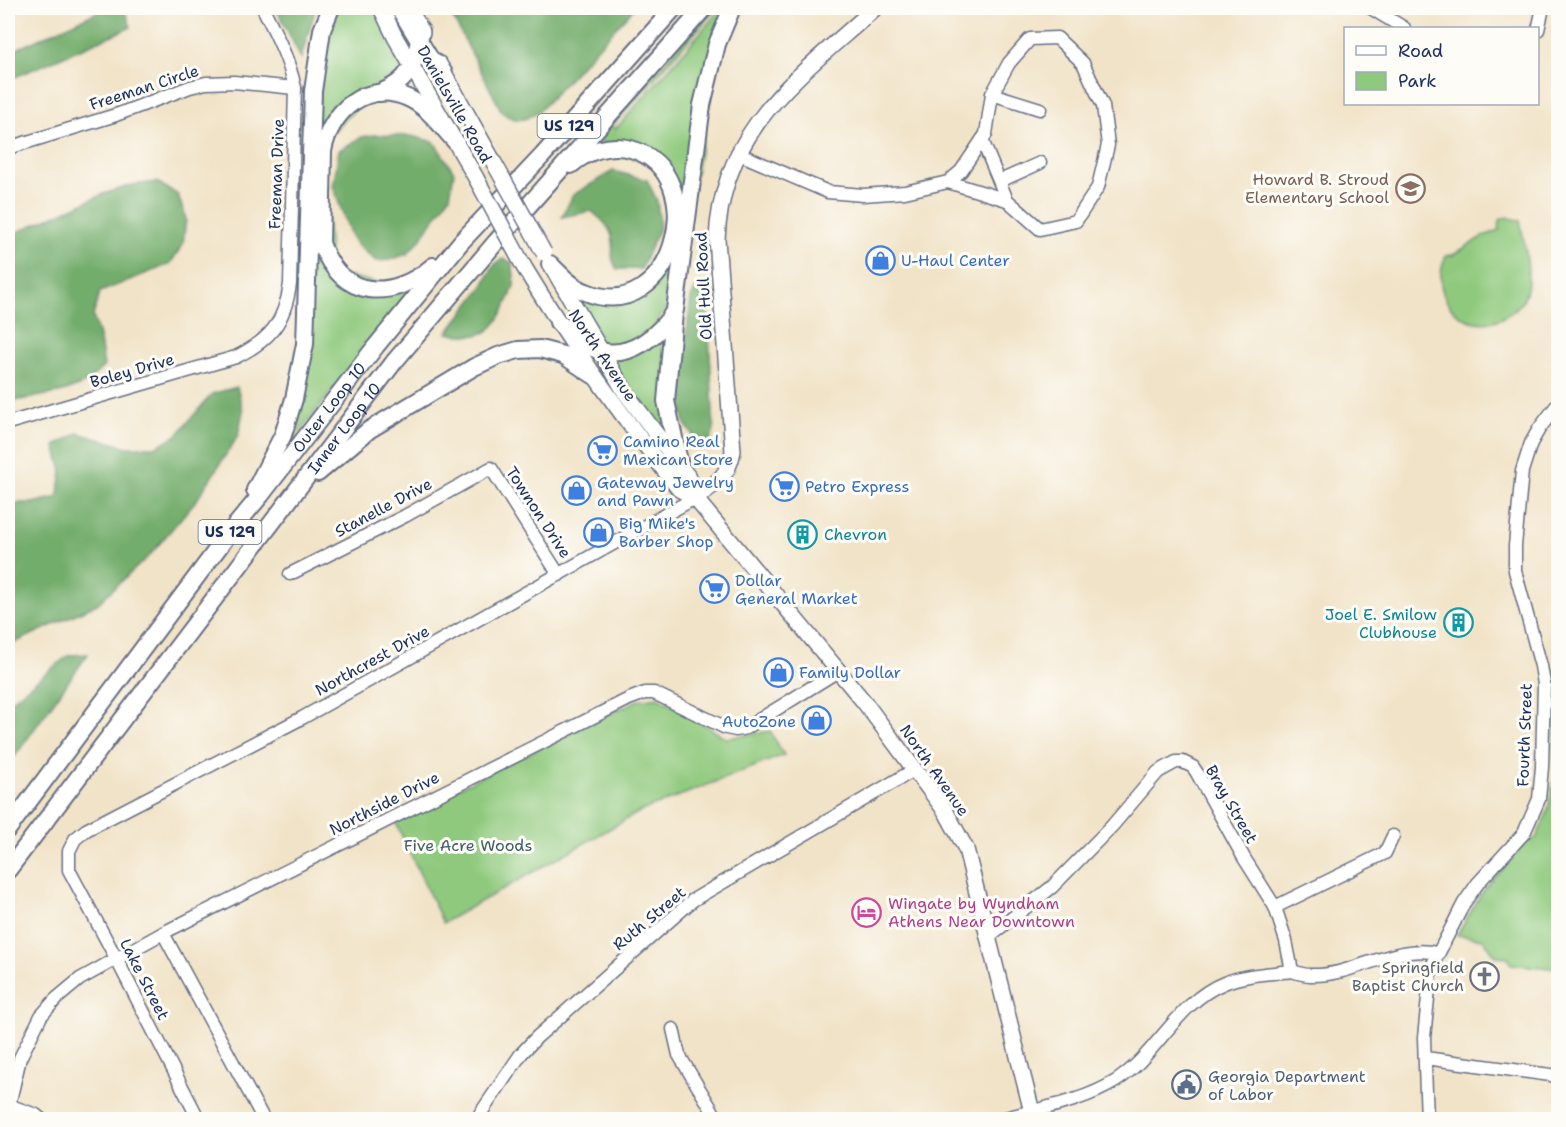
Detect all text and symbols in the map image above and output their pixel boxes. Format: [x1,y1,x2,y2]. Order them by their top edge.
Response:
legend [1344,27,1539,105]
text: Road [1398,39,1443,63]
street label: Danielsville Road [412,42,497,167]
street label: Freeman Circle [87,60,201,115]
text: Park [1398,69,1437,93]
road number: US 129 [538,114,600,138]
street label: Freeman Drive [264,118,289,230]
place label: Howard B. Stroud Elementary School [1245,169,1389,208]
school or university icon: Howard B. Stroud Elementary School [1394,172,1426,204]
street label: Old Hull Road [690,231,717,341]
shop icon: U-Haul Center [864,244,896,276]
place label: U-Haul Center [901,250,1010,271]
street label: North Avenue [564,305,641,406]
street label: Boley Drive [88,348,177,392]
street label: Outer Loop 10 [288,358,371,457]
street label: Inner Loop 10 [303,378,386,478]
place label: Camino Real Mexican Store [623,431,733,470]
supermarket icon: Camino Real Mexican Store [586,434,618,466]
street label: Townon Drive [501,462,576,562]
supermarket icon: Petro Express [768,470,800,502]
place label: Gateway Jewelry and Pawn [597,472,734,511]
street label: Stanelle Drive [331,473,435,542]
shop icon: Gateway Jewelry and Pawn [560,475,592,507]
place label: Petro Express [805,476,909,497]
place label: Big Mike's Barber Shop [619,513,714,552]
shop icon: Big Mike's Barber Shop [582,516,614,548]
building icon: Chevron [787,518,819,550]
road number: US 129 [198,520,262,544]
place label: Chevron [824,524,887,545]
place label: Dollar General Market [735,570,858,609]
supermarket icon: Dollar General Market [698,573,730,605]
place label: Joel E. Smilow Clubhouse [1325,604,1437,643]
building icon: Joel E. Smilow Clubhouse [1442,607,1474,639]
street label: Northcrest Drive [311,620,433,701]
shop icon: Family Dollar [762,656,794,688]
place label: Family Dollar [799,662,901,683]
street label: Fourth Street [1512,683,1537,787]
shop icon: AutoZone [801,705,833,737]
place label: AutoZone [722,711,796,732]
street label: North Avenue [895,720,974,820]
street label: Bray Street [1201,761,1262,847]
street label: Northside Drive [326,767,443,840]
park label: Five Acre Woods [404,835,532,856]
street label: Ruth Street [608,882,690,955]
place label: Wingate by Wyndham Athens Near Downtown [888,893,1075,932]
hotel icon: Wingate by Wyndham Athens Near Downtown [851,896,883,928]
street label: Lake Street [115,935,174,1024]
place label: Springfield Baptist Church [1352,957,1464,996]
church icon: Springfield Baptist Church [1469,960,1501,992]
place label: Georgia Department of Labor [1208,1066,1366,1105]
public building icon: Georgia Department of Labor [1171,1069,1203,1101]

